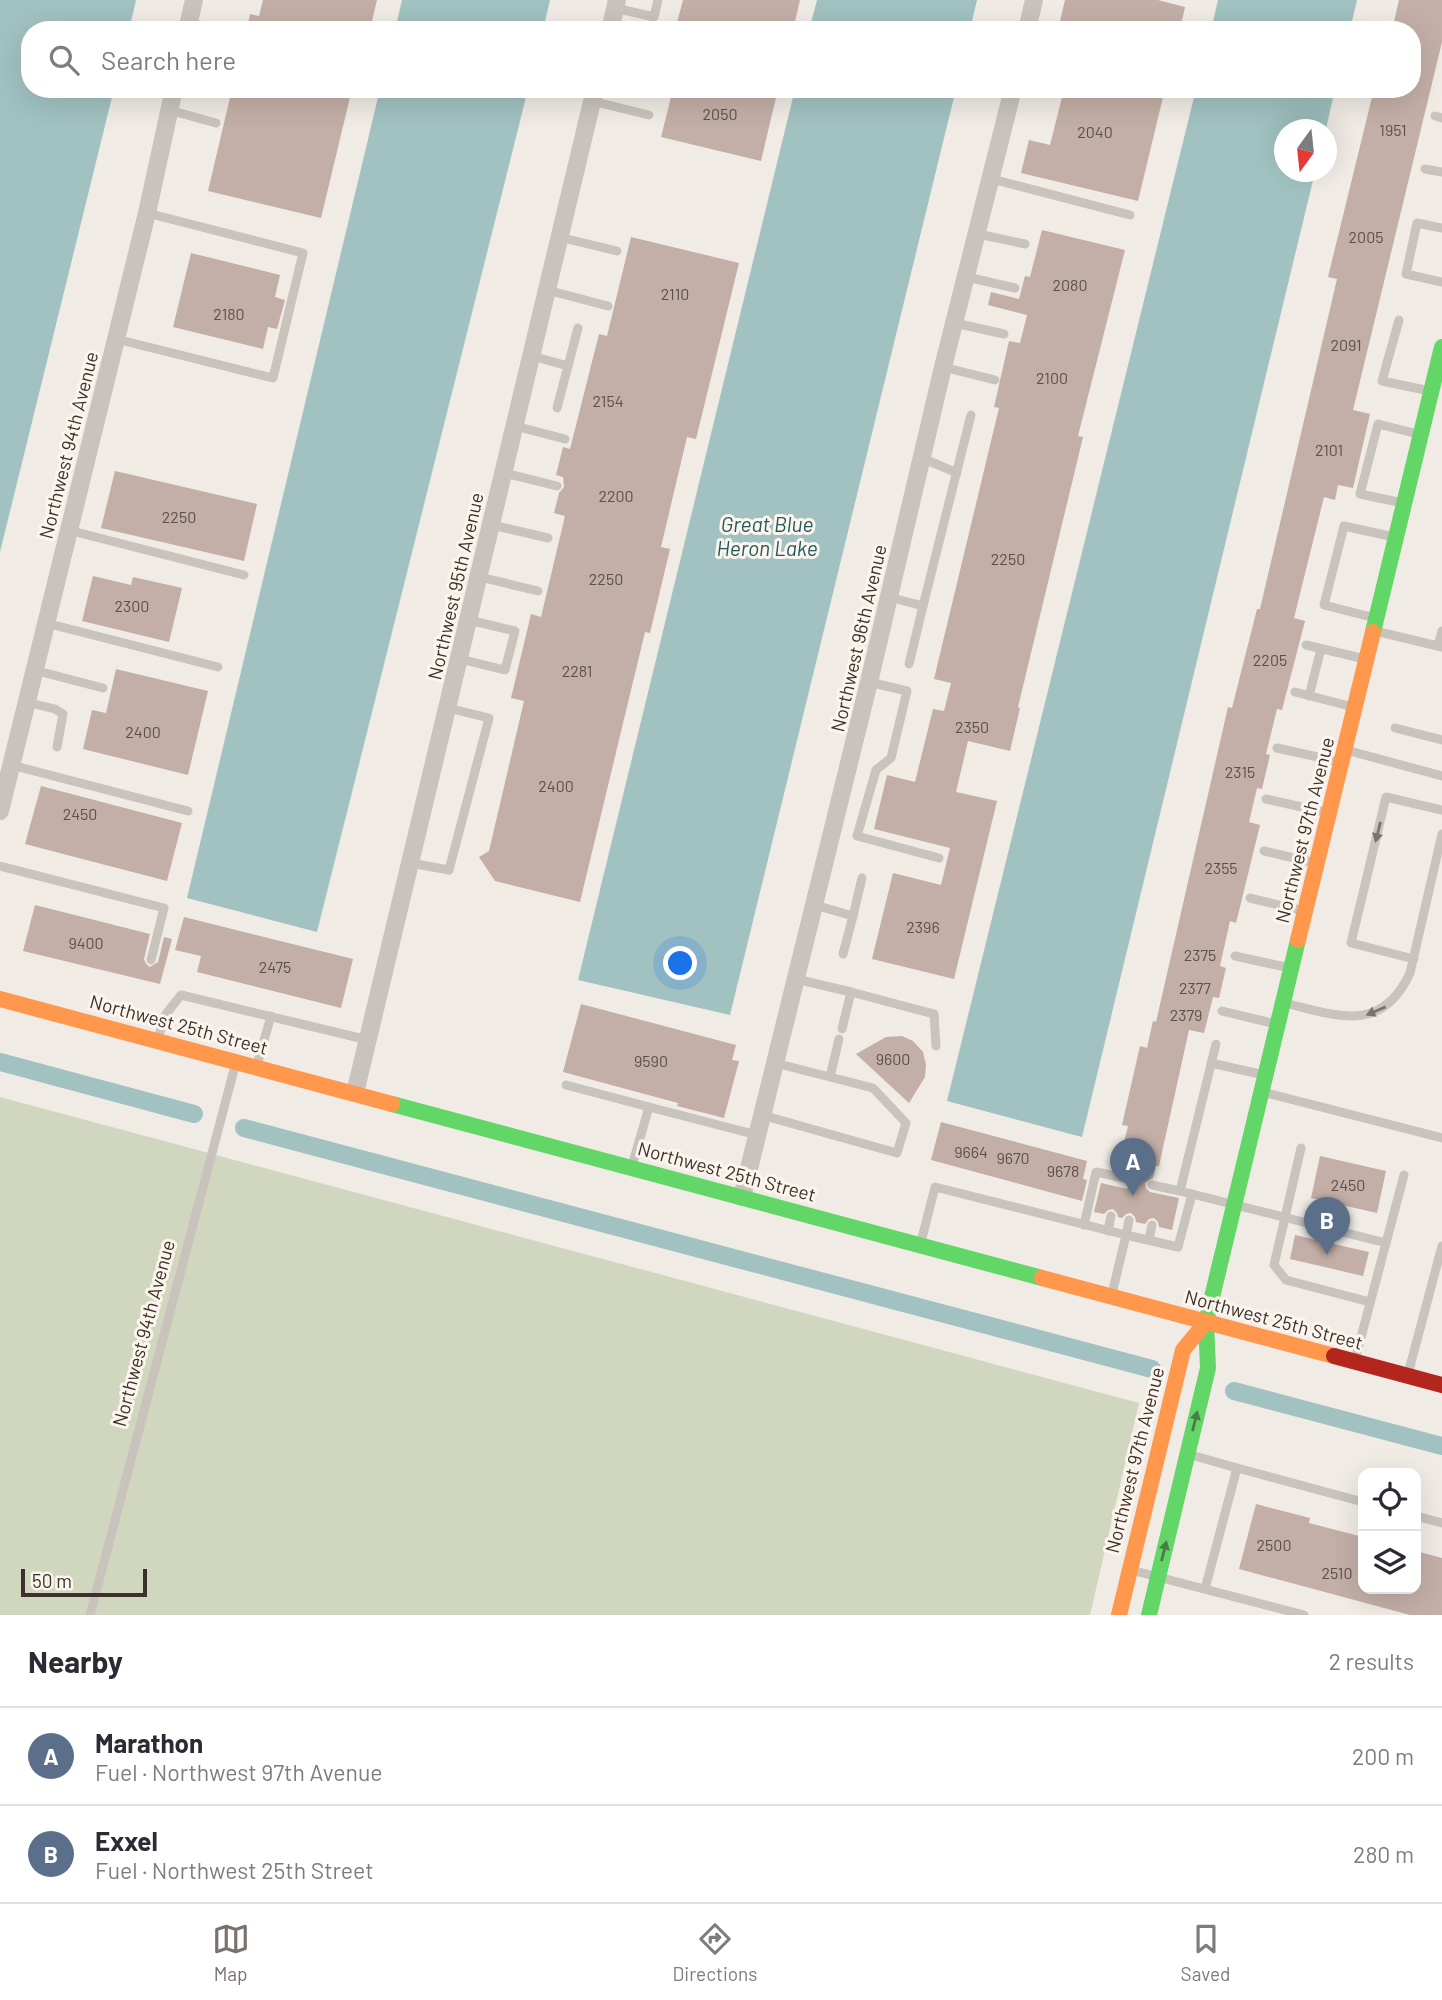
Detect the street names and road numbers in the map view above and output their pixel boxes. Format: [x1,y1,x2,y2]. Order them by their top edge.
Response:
street label: Northwest 94th Avenue [34,349,102,541]
street label: Northwest 95th Avenue [422,490,488,682]
street label: Northwest 96th Avenue [825,542,891,734]
street label: Northwest 97th Avenue [1270,735,1338,925]
street label: Northwest 25th Street [87,989,271,1059]
street label: Northwest 25th Street [635,1136,819,1206]
street label: Northwest 94th Avenue [107,1237,179,1429]
street label: Northwest 25th Street [1182,1284,1366,1354]
street label: Northwest 97th Avenue [1100,1365,1168,1555]

